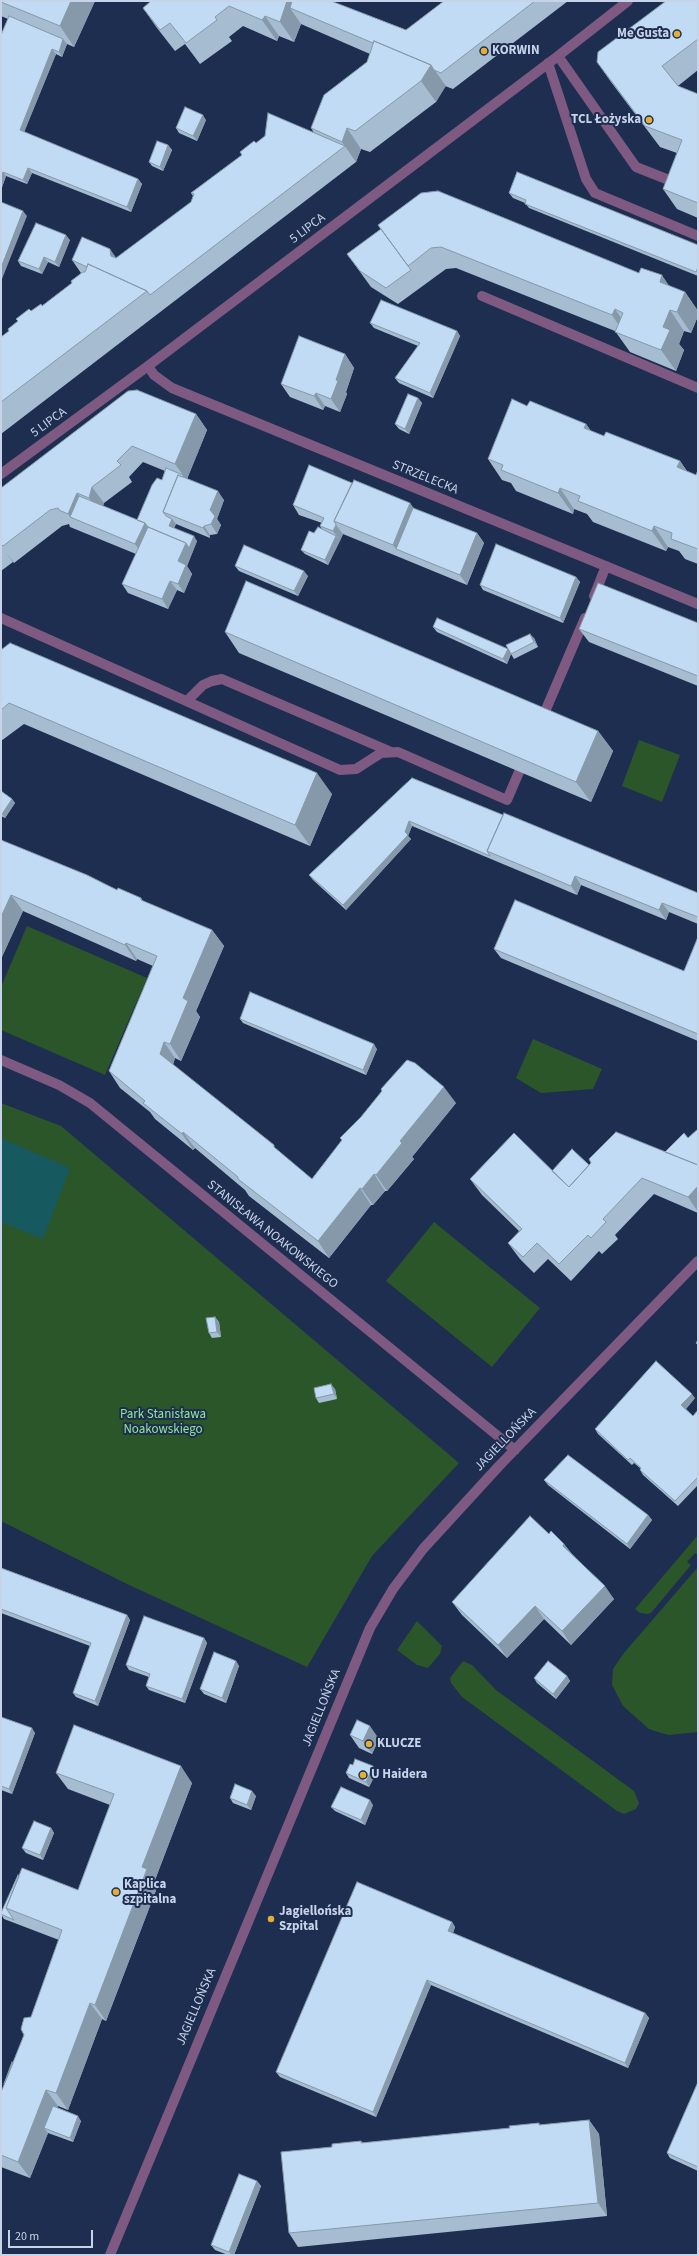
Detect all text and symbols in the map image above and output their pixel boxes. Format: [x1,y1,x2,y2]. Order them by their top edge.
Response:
place label: Me Gusta [617,26,669,42]
marker: Me Gusta [672,29,682,39]
place label: KORWIN [492,43,540,59]
marker: KORWIN [479,46,489,56]
place label: TCL Łożyska [571,112,641,128]
marker: TCL Łożyska [644,115,654,125]
street label: 5 LIPCA [287,211,329,247]
street label: 5 LIPCA [28,405,70,441]
street label: STRZELECKA [390,458,460,498]
street label: STANISŁAWA NOAKOWSKIEGO [203,1177,341,1293]
street label: JAGIELLOŃSKA [472,1405,540,1475]
park label: Park Stanisława Noakowskiego [120,1407,206,1438]
street label: JAGIELLOŃSKA [299,1667,345,1749]
place label: KLUCZE [377,1736,421,1752]
marker: KLUCZE [364,1739,374,1749]
place label: U Haidera [371,1767,427,1783]
marker: U Haidera [358,1770,368,1780]
place label: Kaplica szpitalna [124,1877,176,1908]
marker: Kaplica szpitalna [111,1887,121,1897]
place label: Jagiellońska Szpital [279,1904,351,1935]
marker: Jagiellońska Szpital [266,1914,276,1924]
street label: JAGIELLOŃSKA [174,1966,220,2048]
scale bar [10,2222,95,2248]
text: 20 m [15,2228,39,2245]

